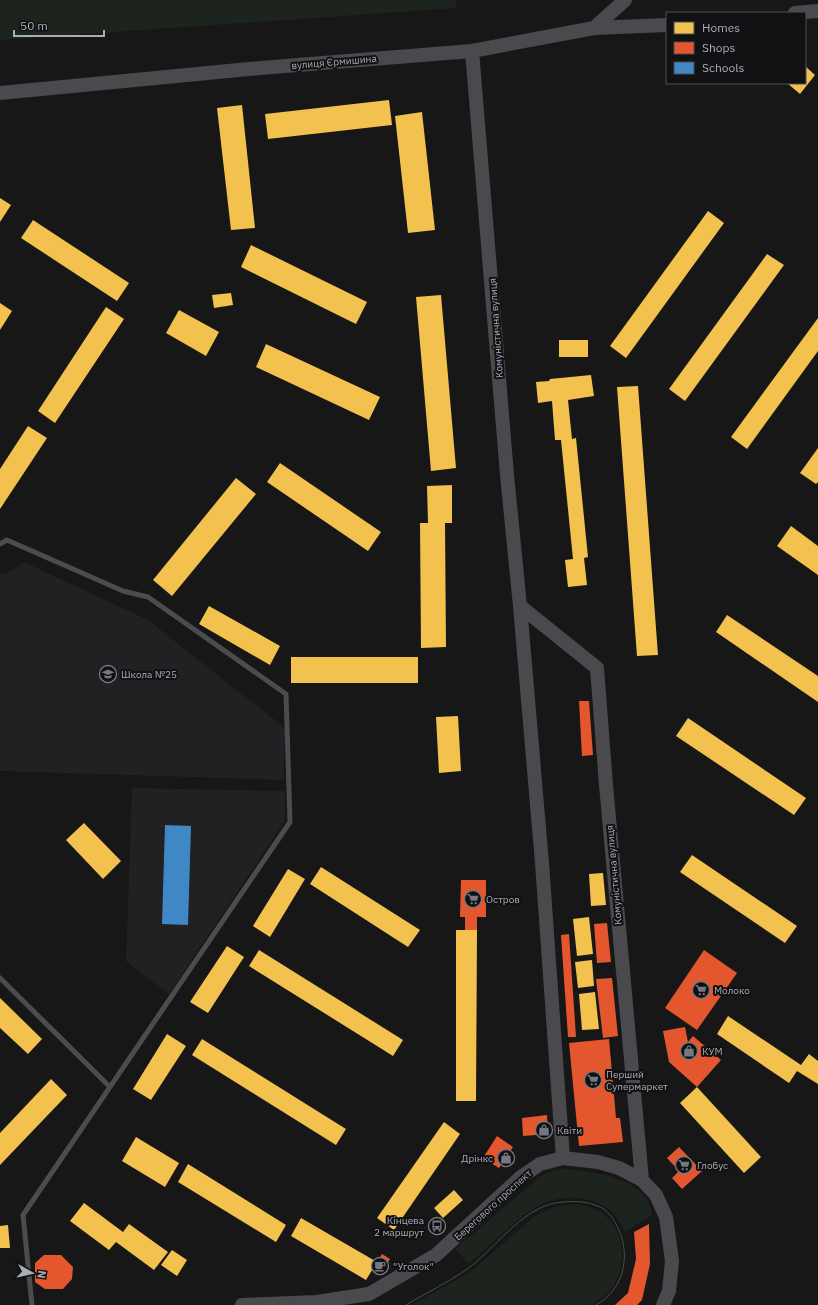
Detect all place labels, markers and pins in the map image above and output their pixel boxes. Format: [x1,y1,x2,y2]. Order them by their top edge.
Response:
school or university icon: Школа №25 [98,664,118,684]
place label: Школа №25 [121,668,177,681]
supermarket icon: Остров [463,889,483,909]
place label: Остров [486,893,520,906]
supermarket icon: Молоко [691,980,711,1000]
place label: Молоко [714,984,750,997]
shop icon: КУМ [679,1041,699,1061]
place label: КУМ [702,1045,723,1058]
place label: Перший Супермаркет [606,1068,668,1093]
supermarket icon: Перший Супермаркет [583,1070,603,1090]
shop icon: Квіти [534,1120,554,1140]
place label: Квіти [557,1124,582,1137]
shop icon: Дрінкс [496,1148,516,1168]
place label: Дрінкс [461,1152,493,1165]
supermarket icon: Глобус [674,1155,694,1175]
place label: Глобус [697,1159,728,1172]
place label: Кінцева 2 маршрут [374,1214,425,1239]
bus stop icon: Кінцева 2 маршрут [427,1216,447,1236]
cafe icon: "Уголок" [370,1256,390,1276]
place label: "Уголок" [393,1260,434,1273]

